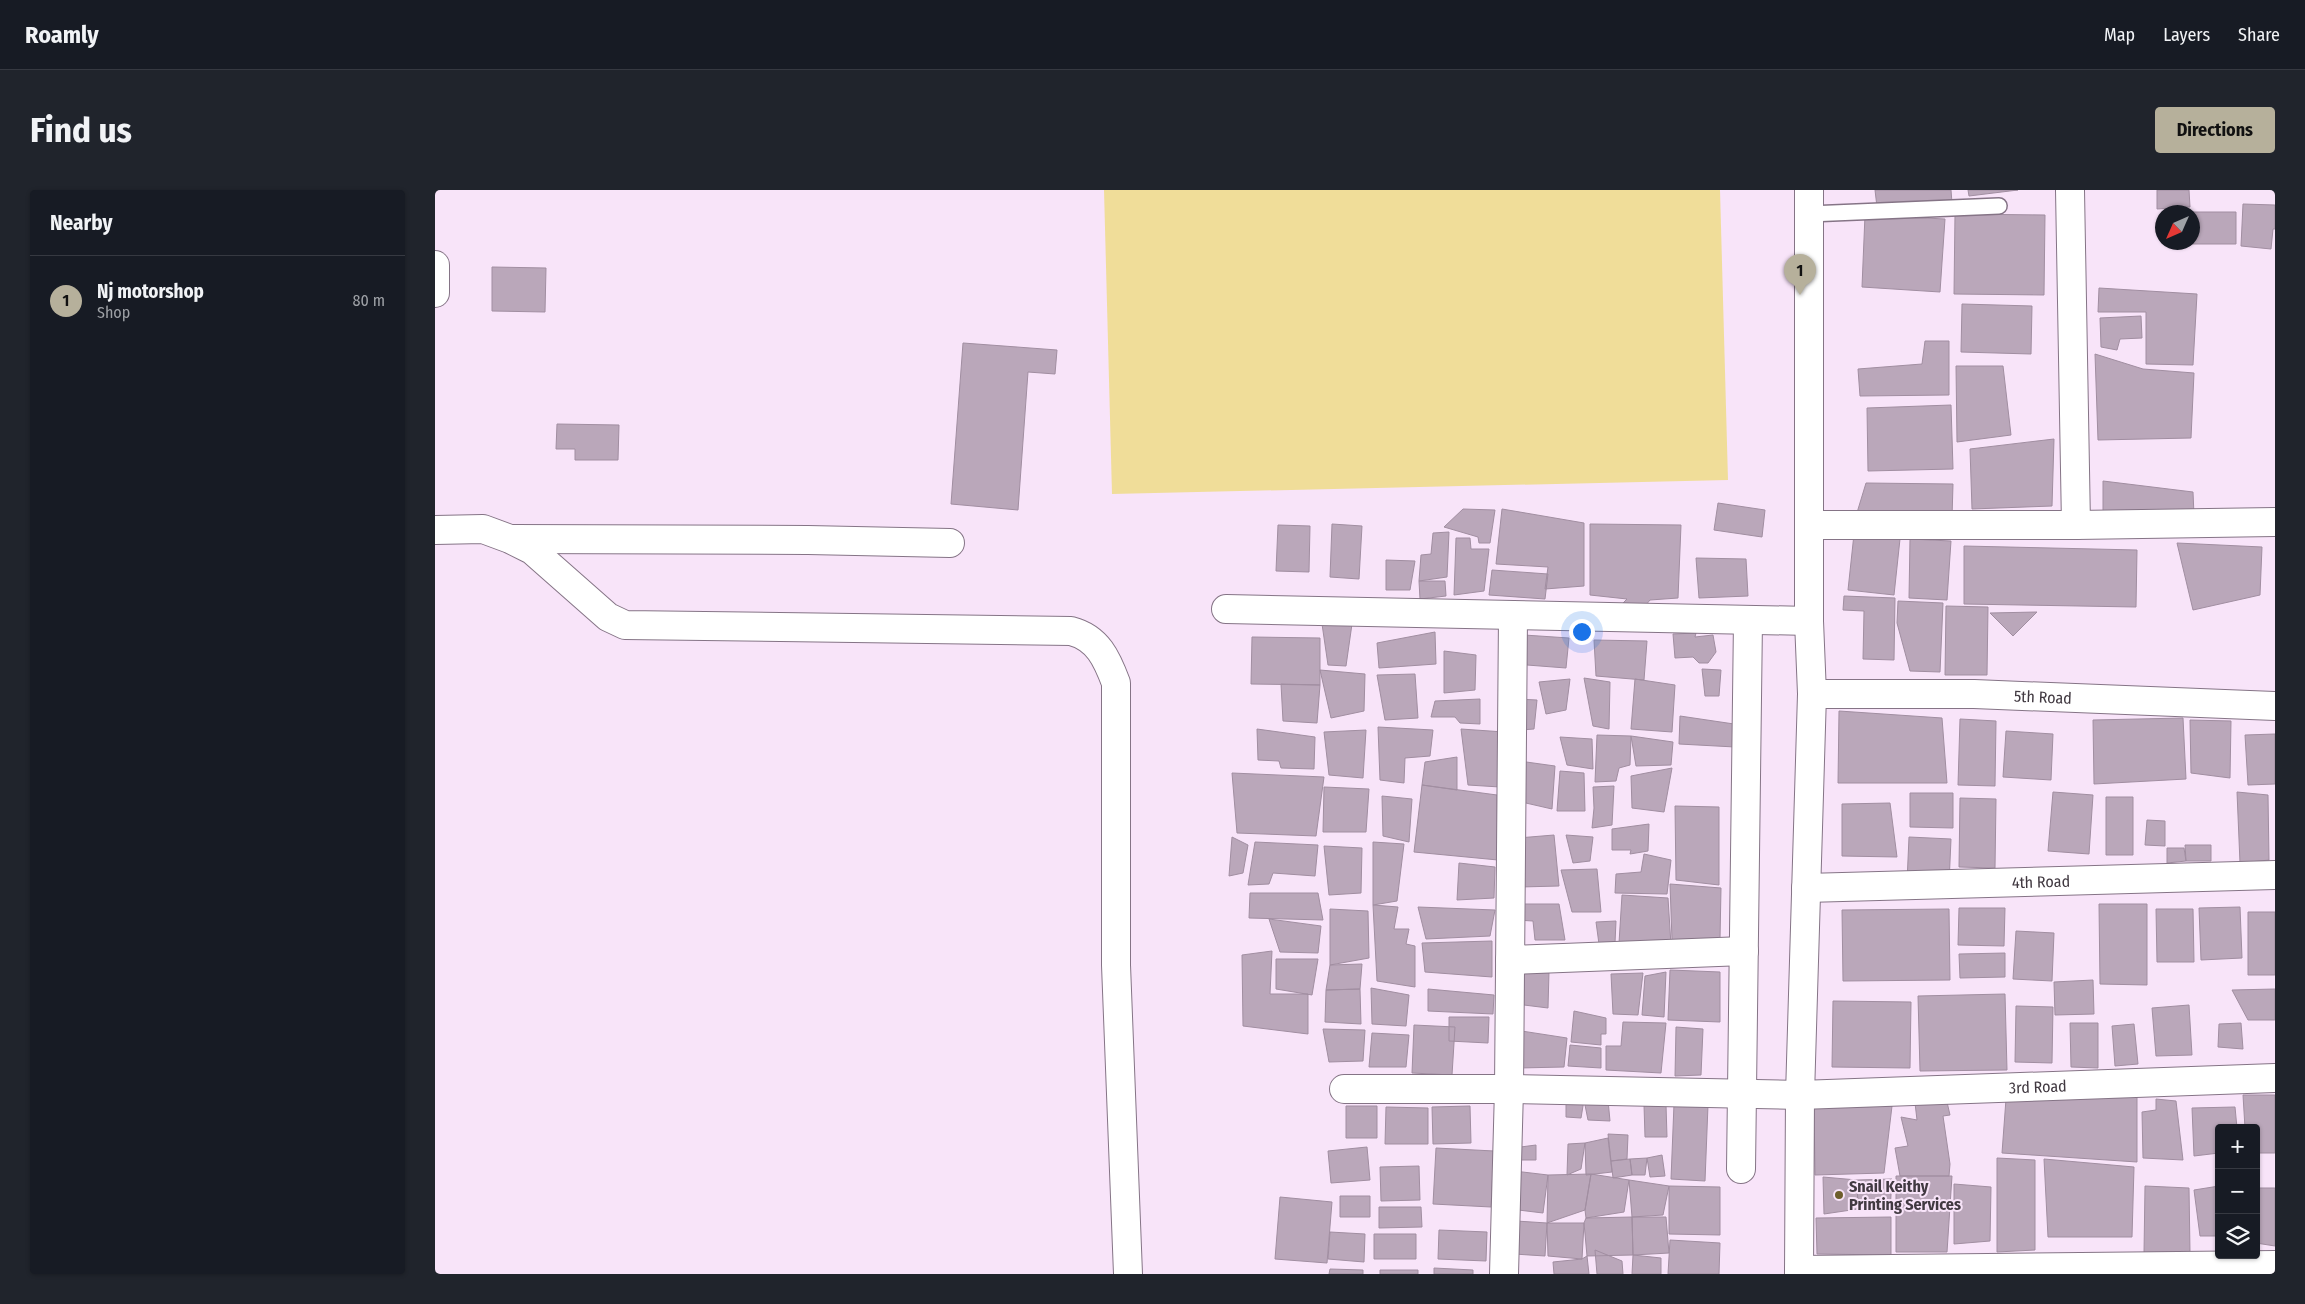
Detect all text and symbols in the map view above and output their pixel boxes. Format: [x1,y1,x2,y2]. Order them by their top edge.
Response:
text: Roamly [25,21,99,49]
text: Map [2104,24,2135,46]
text: Layers [2163,24,2210,46]
text: Share [2238,24,2280,46]
button: Directions [2155,107,2275,153]
text: Find us [30,109,132,151]
north arrow [2155,205,2200,250]
text: Nearby [50,210,112,236]
pin: 1 [1784,254,1816,295]
text: Nj motorshop [97,280,204,303]
text: 1 [63,291,69,310]
text: 80 m [353,291,385,310]
text: Shop [97,303,130,322]
your location [1569,619,1595,645]
street label: 5th Road [2014,686,2072,707]
street label: 4th Road [2011,871,2070,892]
street label: 3rd Road [2009,1076,2067,1097]
map controls [2215,1124,2260,1259]
button: + [2215,1124,2260,1169]
button: − [2215,1169,2260,1214]
place label: Snail Keithy Printing Services [1849,1177,1961,1214]
marker: Snail Keithy Printing Services [1833,1189,1845,1201]
button: layers [2215,1214,2260,1259]

